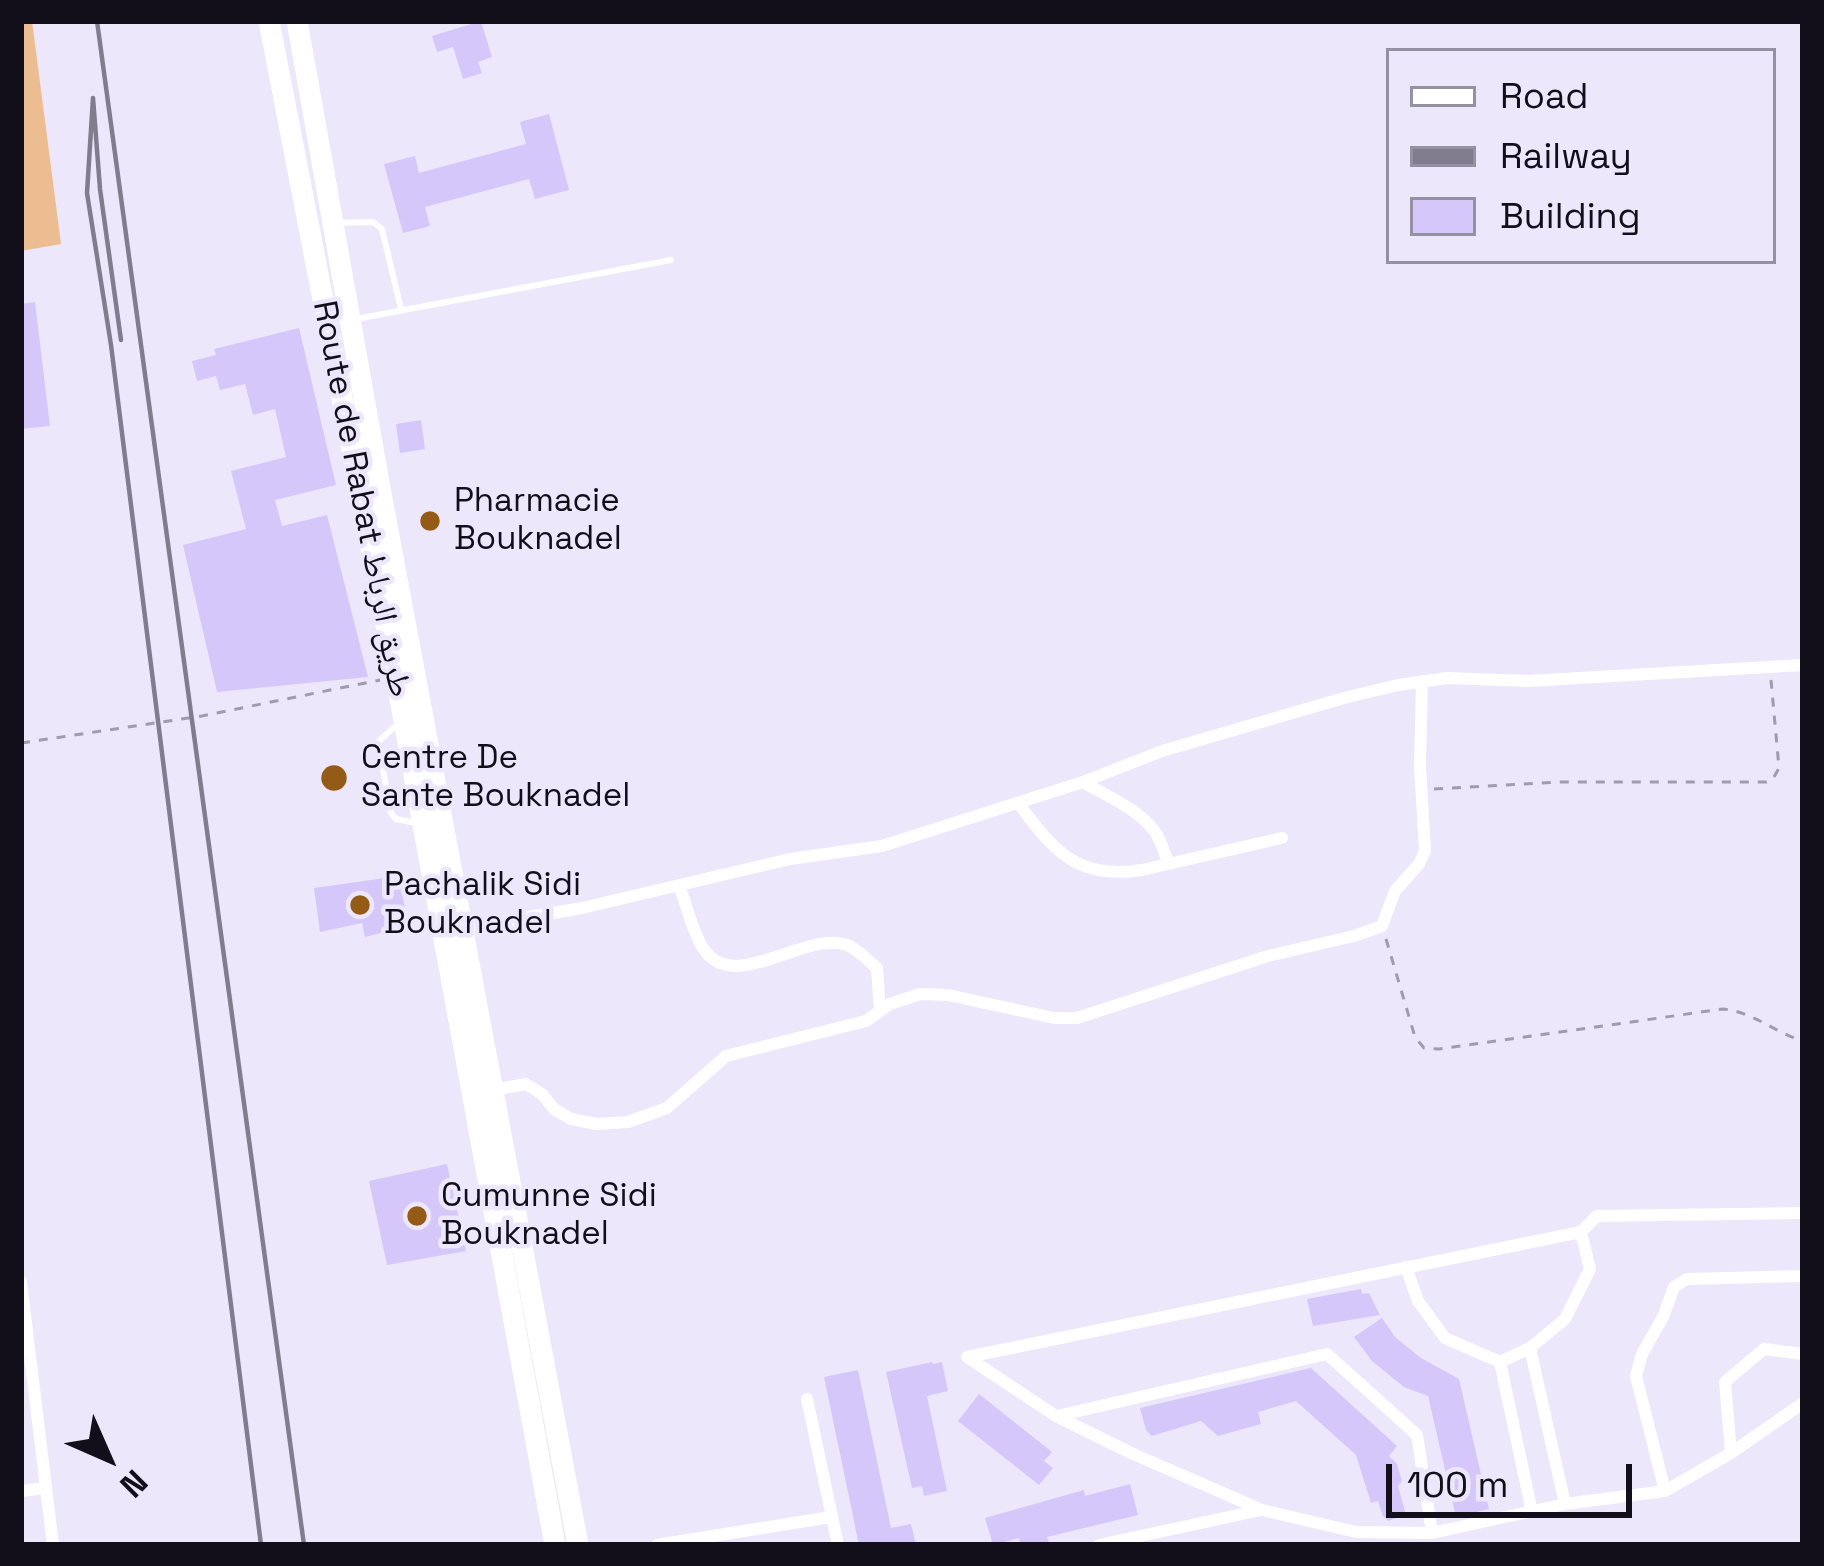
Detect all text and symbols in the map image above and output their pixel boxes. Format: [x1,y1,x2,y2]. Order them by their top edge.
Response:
legend [1386,48,1776,264]
text: Road [1500,73,1588,119]
text: Railway [1500,133,1632,179]
text: Building [1500,193,1641,239]
street label: Route de Rabat طريق الرباط [303,297,419,701]
place label: Pharmacie Bouknadel [454,482,622,560]
marker: Pharmacie Bouknadel [417,508,443,534]
place label: Centre De Sante Bouknadel [361,739,630,817]
marker: Centre De Sante Bouknadel [318,762,350,794]
place label: Pachalik Sidi Bouknadel [384,866,581,944]
marker: Pachalik Sidi Bouknadel [347,892,373,918]
place label: Cumunne Sidi Bouknadel [441,1177,657,1255]
marker: Cumunne Sidi Bouknadel [404,1203,430,1229]
north arrow [48,1398,168,1518]
scale bar [1392,1440,1638,1514]
text: N [111,1461,156,1506]
text: 100 m [1407,1462,1508,1508]

